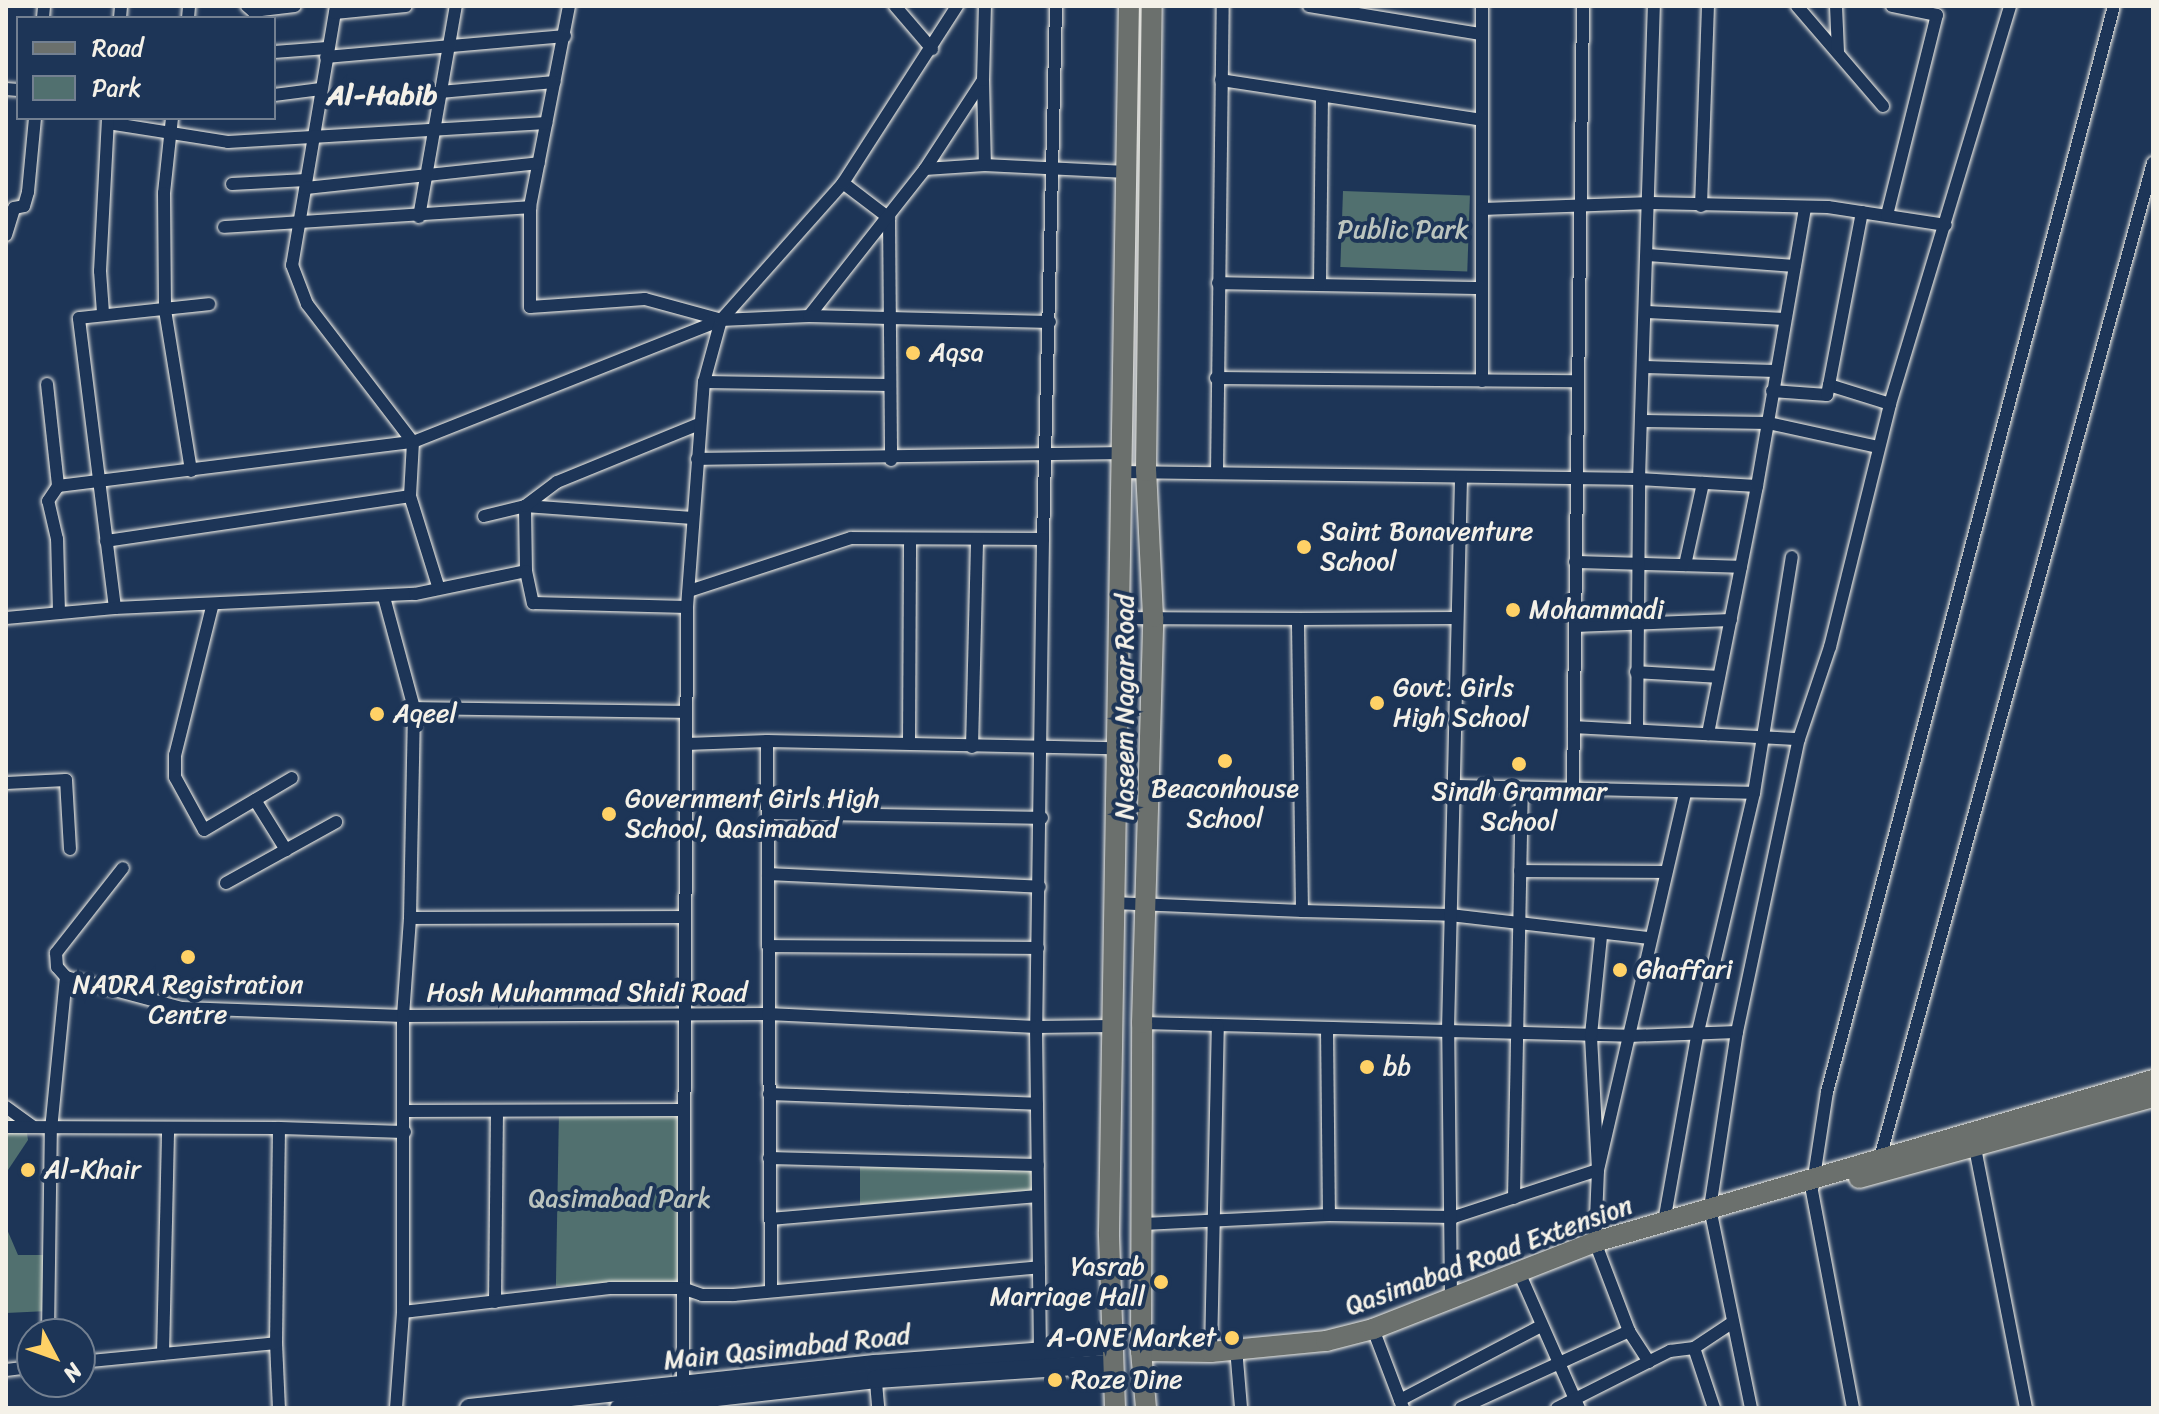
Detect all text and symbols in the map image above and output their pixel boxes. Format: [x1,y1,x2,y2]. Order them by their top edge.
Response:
legend [16,16,276,120]
text: Road [92,27,143,69]
text: Park [92,67,141,109]
district label: Al-Habib [327,78,437,112]
park label: Public Park [1337,214,1469,246]
place label: Aqsa [929,337,984,369]
marker: Aqsa [904,344,922,362]
place label: Saint Bonaventure School [1320,516,1533,578]
marker: Saint Bonaventure School [1295,538,1313,556]
street label: Naseem Nagar Road [1109,594,1141,820]
place label: Mohammadi [1529,594,1664,626]
marker: Mohammadi [1504,601,1522,619]
place label: Govt. Girls High School [1393,672,1529,734]
marker: Govt. Girls High School [1368,694,1386,712]
place label: Aqeel [393,698,457,730]
marker: Aqeel [368,705,386,723]
marker: Beaconhouse School [1216,752,1234,770]
marker: Sindh Grammar School [1510,755,1528,773]
place label: Beaconhouse School [1151,773,1299,834]
place label: Sindh Grammar School [1431,776,1607,838]
place label: Government Girls High School, Qasimabad [625,783,880,844]
marker: Government Girls High School, Qasimabad [600,805,618,823]
marker: NADRA Registration Centre [179,948,197,966]
place label: Ghaffari [1636,954,1733,986]
marker: Ghaffari [1611,961,1629,979]
place label: NADRA Registration Centre [72,969,304,1030]
street label: Hosh Muhammad Shidi Road [427,977,747,1009]
place label: bb [1383,1051,1411,1083]
marker: bb [1358,1058,1376,1076]
place label: Al-Khair [44,1154,141,1186]
marker: Al-Khair [19,1161,37,1179]
park label: Qasimabad Park [529,1183,711,1215]
street label: Qasimabad Road Extension [1341,1189,1637,1323]
place label: Yasrab Marriage Hall [990,1251,1145,1312]
marker: Yasrab Marriage Hall [1152,1273,1170,1291]
north arrow [16,1318,96,1398]
street label: Main Qasimabad Road [662,1320,912,1376]
place label: A-ONE Market [1048,1322,1216,1354]
marker: A-ONE Market [1223,1329,1241,1347]
text: N [53,1354,93,1391]
place label: Roze Dine [1071,1364,1183,1396]
marker: Roze Dine [1046,1371,1064,1389]

